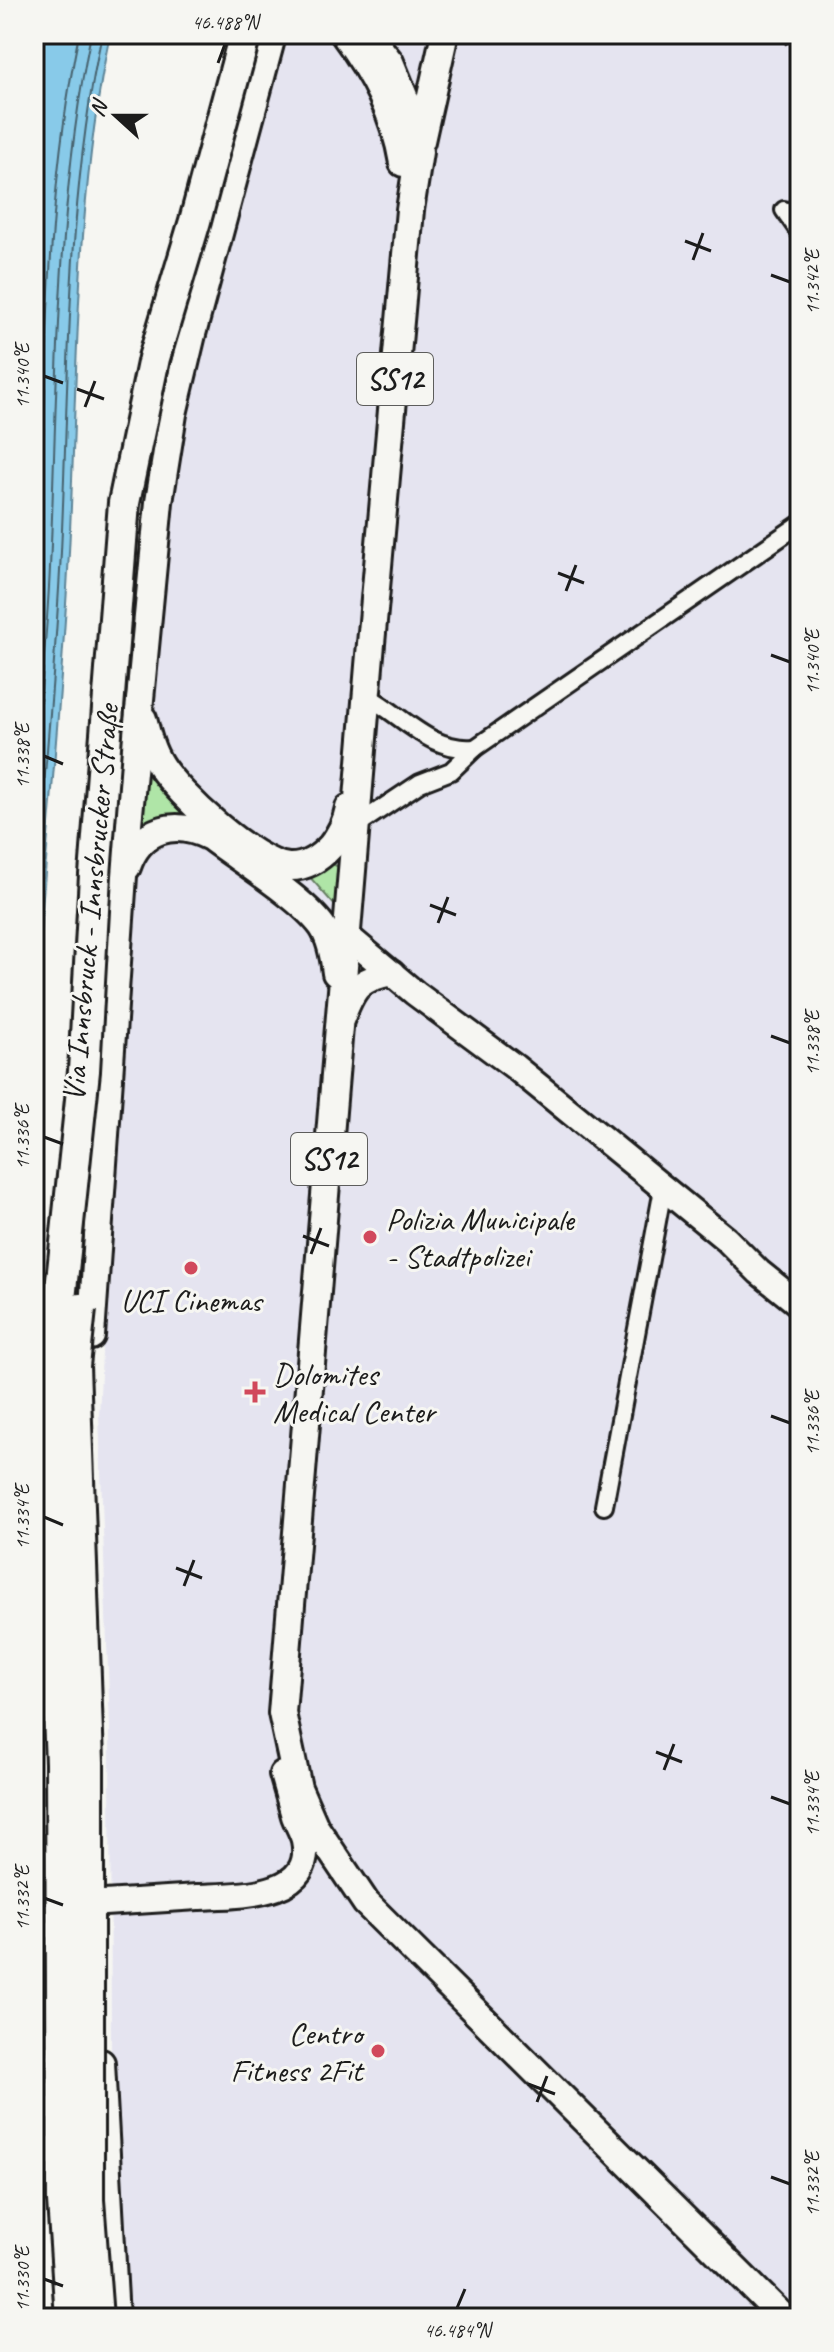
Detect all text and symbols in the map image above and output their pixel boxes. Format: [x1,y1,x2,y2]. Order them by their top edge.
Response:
text: 46.488°N [192,10,261,35]
north arrow [76,76,156,156]
text: N [83,95,115,121]
text: 11.342°E [800,247,825,315]
text: 11.340°E [10,341,35,409]
road number: SS12 [357,353,433,405]
text: 11.340°E [800,627,825,695]
street label: Via Innsbruck - Innsbrucker Straße [53,700,128,1103]
text: 11.338°E [10,721,35,789]
text: 11.338°E [800,1008,825,1076]
text: 11.336°E [10,1102,35,1170]
road number: SS12 [291,1133,367,1185]
place label: Polizia Municipale - Stadtpolizei [386,1199,576,1277]
marker: Polizia Municipale - Stadtpolizei [361,1228,379,1246]
marker: UCI Cinemas [182,1259,200,1277]
place label: UCI Cinemas [121,1280,265,1321]
place label: Dolomites Medical Center [273,1354,437,1432]
marker: Dolomites Medical Center [244,1381,266,1403]
text: 11.336°E [800,1388,825,1456]
text: 11.334°E [10,1482,35,1550]
text: 11.334°E [800,1769,825,1837]
text: 11.332°E [10,1863,35,1931]
place label: Centro Fitness 2Fit [230,2013,366,2091]
marker: Centro Fitness 2Fit [369,2042,387,2060]
text: 11.332°E [800,2149,825,2217]
text: 11.330°E [10,2244,35,2312]
text: 46.484°N [424,2318,493,2343]

